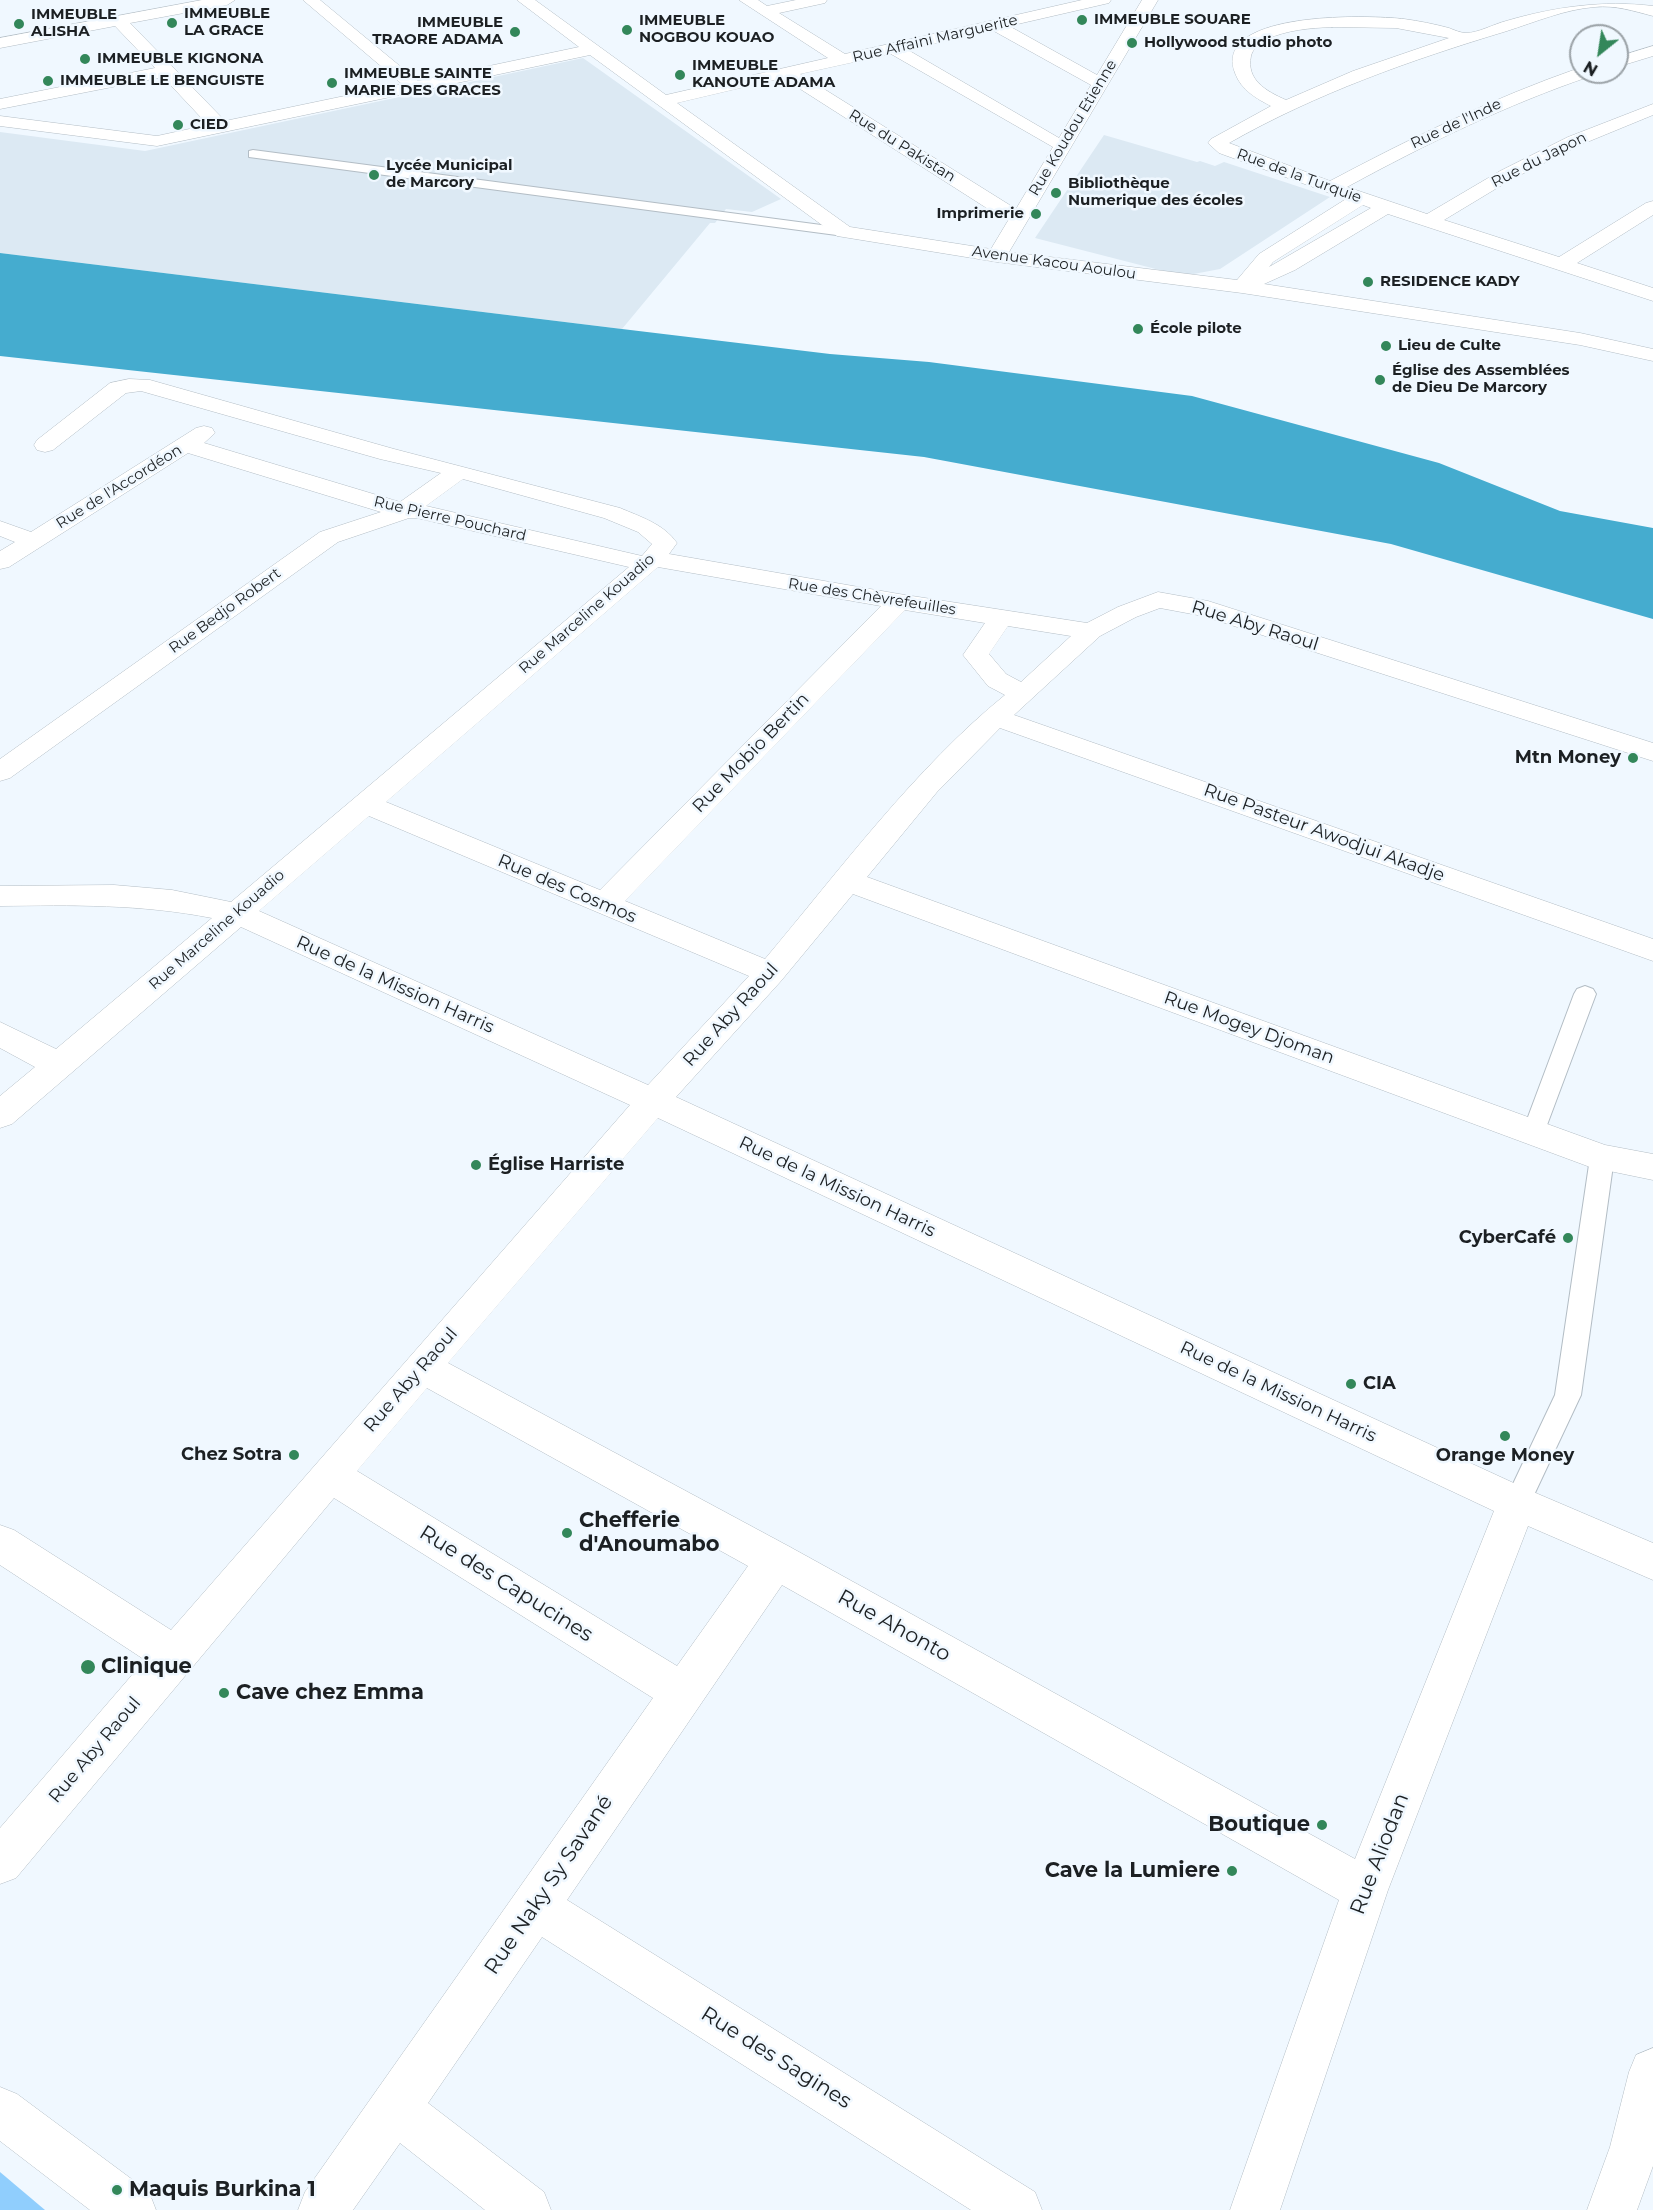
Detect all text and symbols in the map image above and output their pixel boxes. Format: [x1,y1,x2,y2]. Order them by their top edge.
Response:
place label: IMMEUBLE LA GRACE [184,5,270,40]
place label: IMMEUBLE ALISHA [31,6,117,41]
street label: Rue Affaini Marguerite [851,11,1019,67]
place label: IMMEUBLE SOUARE [1094,11,1251,29]
place label: IMMEUBLE NOGBOU KOUAO [639,12,774,47]
marker: IMMEUBLE SOUARE [1075,13,1089,27]
place label: IMMEUBLE TRAORE ADAMA [372,14,503,49]
marker: IMMEUBLE LA GRACE [165,16,179,30]
marker: IMMEUBLE ALISHA [12,17,26,31]
marker: IMMEUBLE NOGBOU KOUAO [620,23,634,37]
north arrow [1569,24,1629,84]
marker: IMMEUBLE TRAORE ADAMA [508,25,522,39]
place label: Hollywood studio photo [1144,34,1332,52]
marker: Hollywood studio photo [1125,36,1139,50]
place label: IMMEUBLE KIGNONA [97,50,263,68]
marker: IMMEUBLE KIGNONA [78,52,92,66]
place label: IMMEUBLE KANOUTE ADAMA [692,57,835,92]
street label: Rue Koudou Etienne [1025,57,1121,199]
text: N [1580,57,1601,80]
place label: IMMEUBLE SAINTE MARIE DES GRACES [344,65,501,100]
marker: IMMEUBLE KANOUTE ADAMA [673,68,687,82]
place label: IMMEUBLE LE BENGUISTE [60,72,264,90]
marker: IMMEUBLE LE BENGUISTE [41,74,55,88]
marker: IMMEUBLE SAINTE MARIE DES GRACES [325,76,339,90]
street label: Rue de l'Inde [1408,95,1504,153]
street label: Rue du Pakistan [845,106,959,186]
place label: CIED [190,116,228,134]
marker: CIED [171,118,185,132]
street label: Rue du Japon [1489,128,1589,192]
street label: Rue de la Turquie [1234,145,1364,207]
place label: Lycée Municipal de Marcory [386,157,513,192]
marker: Lycée Municipal de Marcory [367,168,381,182]
place label: Bibliothèque Numerique des écoles [1068,175,1243,210]
marker: Bibliothèque Numerique des écoles [1049,186,1063,200]
place label: Imprimerie [936,205,1024,223]
marker: Imprimerie [1029,207,1043,221]
street label: Avenue Kacou Aoulou [971,243,1137,283]
place label: RESIDENCE KADY [1380,273,1520,291]
marker: RESIDENCE KADY [1361,275,1375,289]
place label: École pilote [1150,320,1242,338]
marker: École pilote [1131,322,1145,336]
place label: Lieu de Culte [1398,337,1501,355]
marker: Lieu de Culte [1379,339,1393,353]
place label: Église des Assemblées de Dieu De Marcory [1392,362,1570,397]
marker: Église des Assemblées de Dieu De Marcory [1373,373,1387,387]
street label: Rue de l'Accordéon [53,441,185,533]
street label: Rue Pierre Pouchard [372,493,528,545]
street label: Rue Marceline Kouadio [516,550,658,678]
street label: Rue Bedjo Robert [166,564,284,658]
street label: Rue des Chèvrefeuilles [787,575,957,619]
street label: Rue Aby Raoul [1189,596,1321,656]
street label: Rue Mobio Bertin [688,689,814,817]
place label: Mtn Money [1515,747,1621,769]
marker: Mtn Money [1626,751,1640,765]
street label: Rue Pasteur Awodjui Akadje [1201,779,1447,887]
street label: Rue des Cosmos [494,850,640,928]
street label: Rue Marceline Kouadio [146,866,288,994]
street label: Rue de la Mission Harris [293,932,497,1038]
street label: Rue Aby Raoul [679,959,783,1071]
street label: Rue Mogey Djoman [1161,987,1337,1069]
street label: Rue de la Mission Harris [735,1132,939,1242]
place label: Église Harriste [488,1154,624,1176]
marker: Église Harriste [469,1158,483,1172]
place label: CyberCafé [1459,1227,1556,1249]
marker: CyberCafé [1561,1231,1575,1245]
street label: Rue Aby Raoul [360,1323,462,1437]
street label: Rue de la Mission Harris [1176,1337,1380,1447]
place label: CIA [1363,1373,1396,1395]
marker: CIA [1344,1377,1358,1391]
marker: Orange Money [1498,1429,1512,1443]
place label: Chez Sotra [181,1444,282,1466]
place label: Orange Money [1436,1445,1574,1467]
marker: Chez Sotra [287,1448,301,1462]
place label: Chefferie d'Anoumabo [579,1508,720,1558]
street label: Rue des Capucines [414,1520,598,1648]
marker: Chefferie d'Anoumabo [560,1526,574,1540]
street label: Rue Ahonto [833,1585,955,1667]
place label: Clinique [101,1654,192,1680]
marker: Clinique [79,1658,97,1676]
place label: Cave chez Emma [236,1680,424,1706]
marker: Cave chez Emma [217,1686,231,1700]
street label: Rue Aby Raoul [44,1693,146,1807]
street label: Rue Naky Sy Savané [480,1790,618,1980]
street label: Rue Aliodan [1345,1790,1415,1918]
place label: Boutique [1208,1812,1310,1838]
marker: Boutique [1315,1818,1329,1832]
place label: Cave la Lumiere [1045,1858,1220,1884]
marker: Cave la Lumiere [1225,1864,1239,1878]
street label: Rue des Sagines [696,2002,856,2114]
place label: Maquis Burkina 1 [129,2177,316,2203]
marker: Maquis Burkina 1 [110,2183,124,2197]

